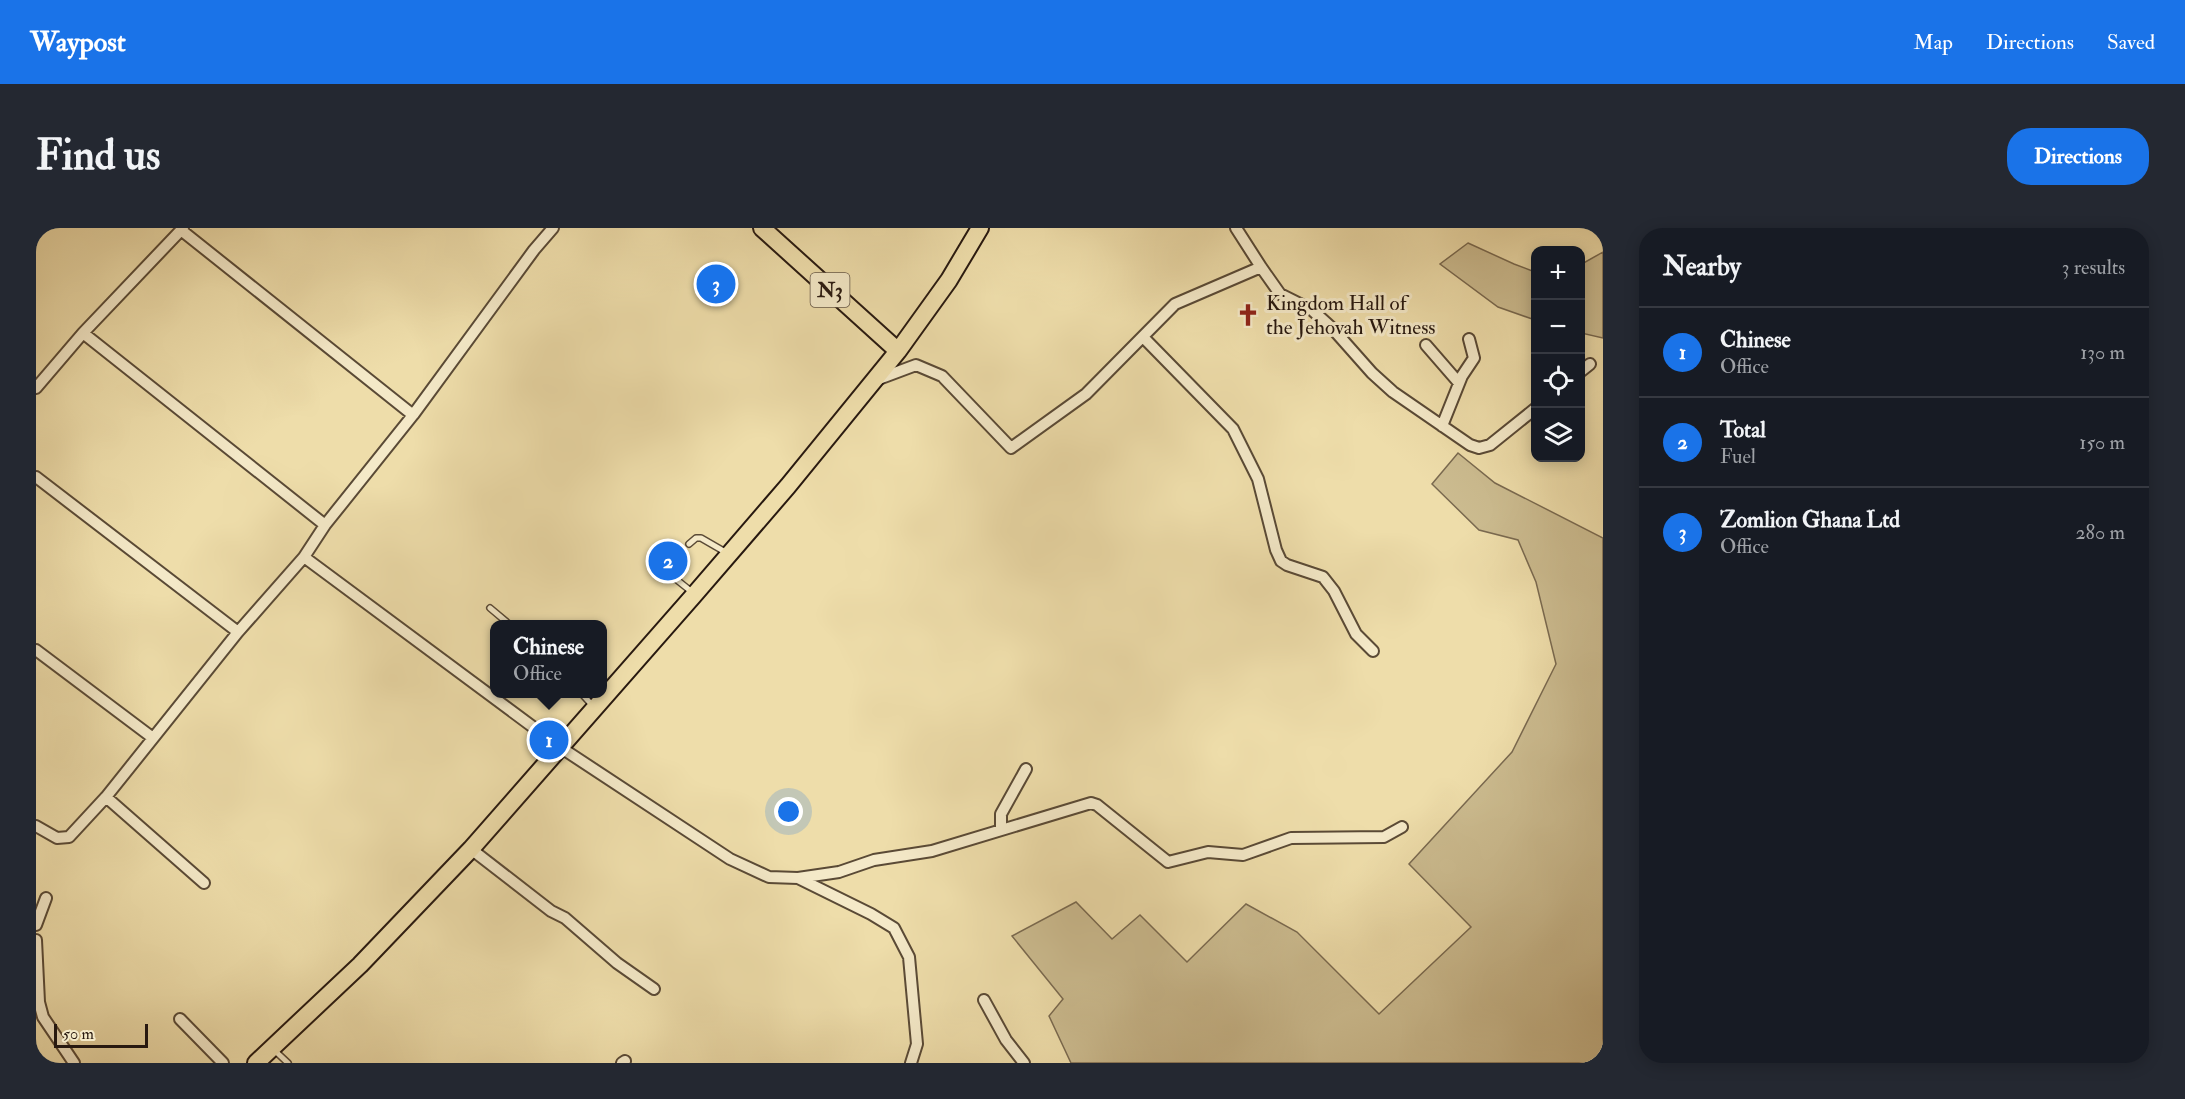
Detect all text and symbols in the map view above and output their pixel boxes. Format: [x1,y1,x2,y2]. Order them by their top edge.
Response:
text: Waypost [30,25,126,60]
text: Map [1913,29,1953,56]
text: Directions [1986,29,2074,56]
text: Saved [2107,29,2155,56]
button: Directions [2007,128,2149,185]
text: Find us [36,130,160,182]
map controls [1531,246,1585,462]
button: + [1531,246,1585,300]
text: Nearby [1663,251,1741,283]
text: 3 results [2062,255,2125,280]
pin: 3 [696,262,736,306]
road number: N3 [810,273,850,307]
place label: Kingdom Hall of the Jehovah Witness [1266,290,1436,341]
button: − [1531,300,1585,354]
church icon: Kingdom Hall of the Jehovah Witness [1235,302,1261,328]
text: Chinese [1720,326,1791,354]
text: 1 [1679,340,1686,365]
text: 130 m [2080,340,2125,365]
button: locate [1531,354,1585,408]
text: Office [1720,354,1769,379]
button: layers [1531,408,1585,462]
text: Total [1720,416,1766,444]
text: 2 [1677,430,1688,455]
text: 150 m [2079,430,2125,455]
text: Fuel [1720,444,1756,469]
text: Zomlion Ghana Ltd [1720,506,1900,534]
text: 3 [1679,520,1686,545]
text: 280 m [2075,520,2125,545]
text: Office [1720,534,1769,559]
pin: 2 [648,538,688,584]
popup [490,620,607,698]
text: Chinese [513,633,584,661]
text: Office [513,661,562,686]
pin: 1 [530,718,568,762]
your location [774,797,803,826]
scale bar [54,1021,148,1048]
text: 50 m [63,1024,94,1044]

